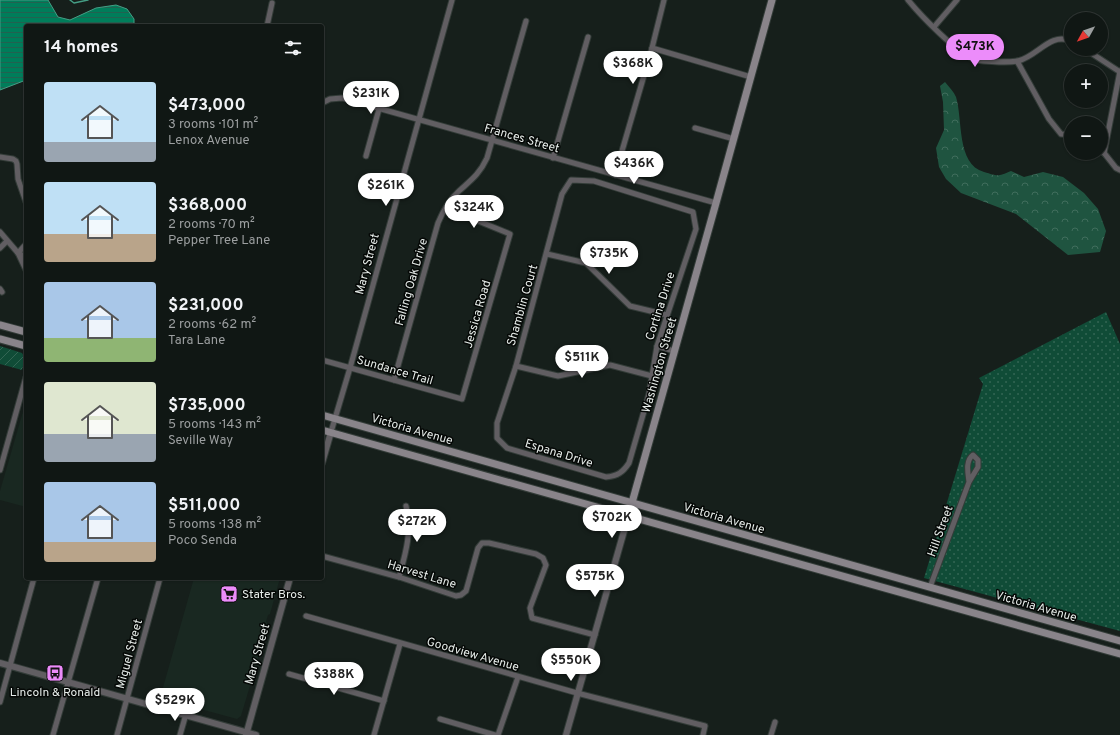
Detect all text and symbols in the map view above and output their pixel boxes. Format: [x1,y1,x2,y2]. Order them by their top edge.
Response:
north arrow [1064,12,1108,56]
map controls [1064,12,1108,160]
pin: $473K [947,34,1003,68]
text: 14 homes [44,37,118,59]
icon: filters [282,37,304,59]
text: $473K [955,39,995,55]
pin: $368K [605,51,661,85]
text: $368K [613,56,653,72]
button: + [1064,64,1108,108]
pin: $231K [343,81,399,115]
text: $231K [352,86,390,102]
text: $473,000 [168,95,246,117]
icon: home [76,98,124,146]
button: − [1064,116,1108,160]
text: 3 rooms · 101 m² [168,117,258,133]
street label: Frances Street [482,121,561,157]
text: Lenox Avenue [168,133,250,149]
pin: $436K [606,151,662,185]
text: $436K [613,156,655,172]
pin: $261K [358,173,414,207]
text: $261K [367,178,405,194]
text: $368,000 [168,195,247,217]
pin: $324K [446,195,502,229]
icon: home [76,198,124,246]
text: $324K [454,200,494,216]
text: 2 rooms · 70 m² [168,217,255,233]
street label: Mary Street [352,232,384,297]
text: Pepper Tree Lane [168,233,270,249]
street label: Falling Oak Drive [392,237,432,328]
pin: $735K [581,241,637,275]
text: $735K [589,246,629,262]
street label: Shamblin Court [504,263,542,348]
street label: Cortina Drive [642,270,680,343]
street label: Jessica Road [461,278,495,350]
text: $231,000 [168,295,244,317]
icon: home [76,298,124,346]
street label: Washington Street [639,316,681,415]
text: 2 rooms · 62 m² [168,317,256,333]
text: Tara Lane [168,333,225,349]
pin: $511K [554,345,610,379]
text: $511K [564,350,600,366]
street label: Sundance Trail [355,352,435,390]
text: $735,000 [168,395,246,417]
icon: home [76,398,124,446]
street label: Victoria Avenue [369,411,454,449]
text: 5 rooms · 143 m² [168,417,261,433]
text: Seville Way [168,433,233,449]
street label: Espana Drive [523,436,595,472]
text: $511,000 [168,495,240,517]
icon: home [76,498,124,546]
street label: Victoria Avenue [681,500,766,538]
street label: Hill Street [924,503,958,559]
pin: $702K [584,505,640,539]
pin: $272K [389,509,445,543]
text: $702K [592,510,632,526]
text: $272K [397,514,437,530]
text: 5 rooms · 138 m² [168,517,261,533]
text: Poco Senda [168,533,237,549]
street label: Harvest Lane [385,557,458,593]
pin: $575K [567,564,623,598]
text: $575K [575,569,615,585]
supermarket icon: Stater Bros. [219,584,239,604]
place label: Stater Bros. [242,587,306,603]
street label: Victoria Avenue [993,588,1078,626]
street label: Miguel Street [113,618,147,691]
street label: Mary Street [242,622,274,687]
street label: Goodview Avenue [425,634,521,676]
pin: $550K [543,648,599,682]
text: $550K [550,653,592,669]
pin: $388K [306,662,362,696]
bus stop icon: Lincoln & Ronald [45,663,65,683]
text: $388K [313,667,355,683]
place label: Lincoln & Ronald [10,685,100,701]
pin: $529K [147,688,203,722]
text: $529K [155,693,195,709]

